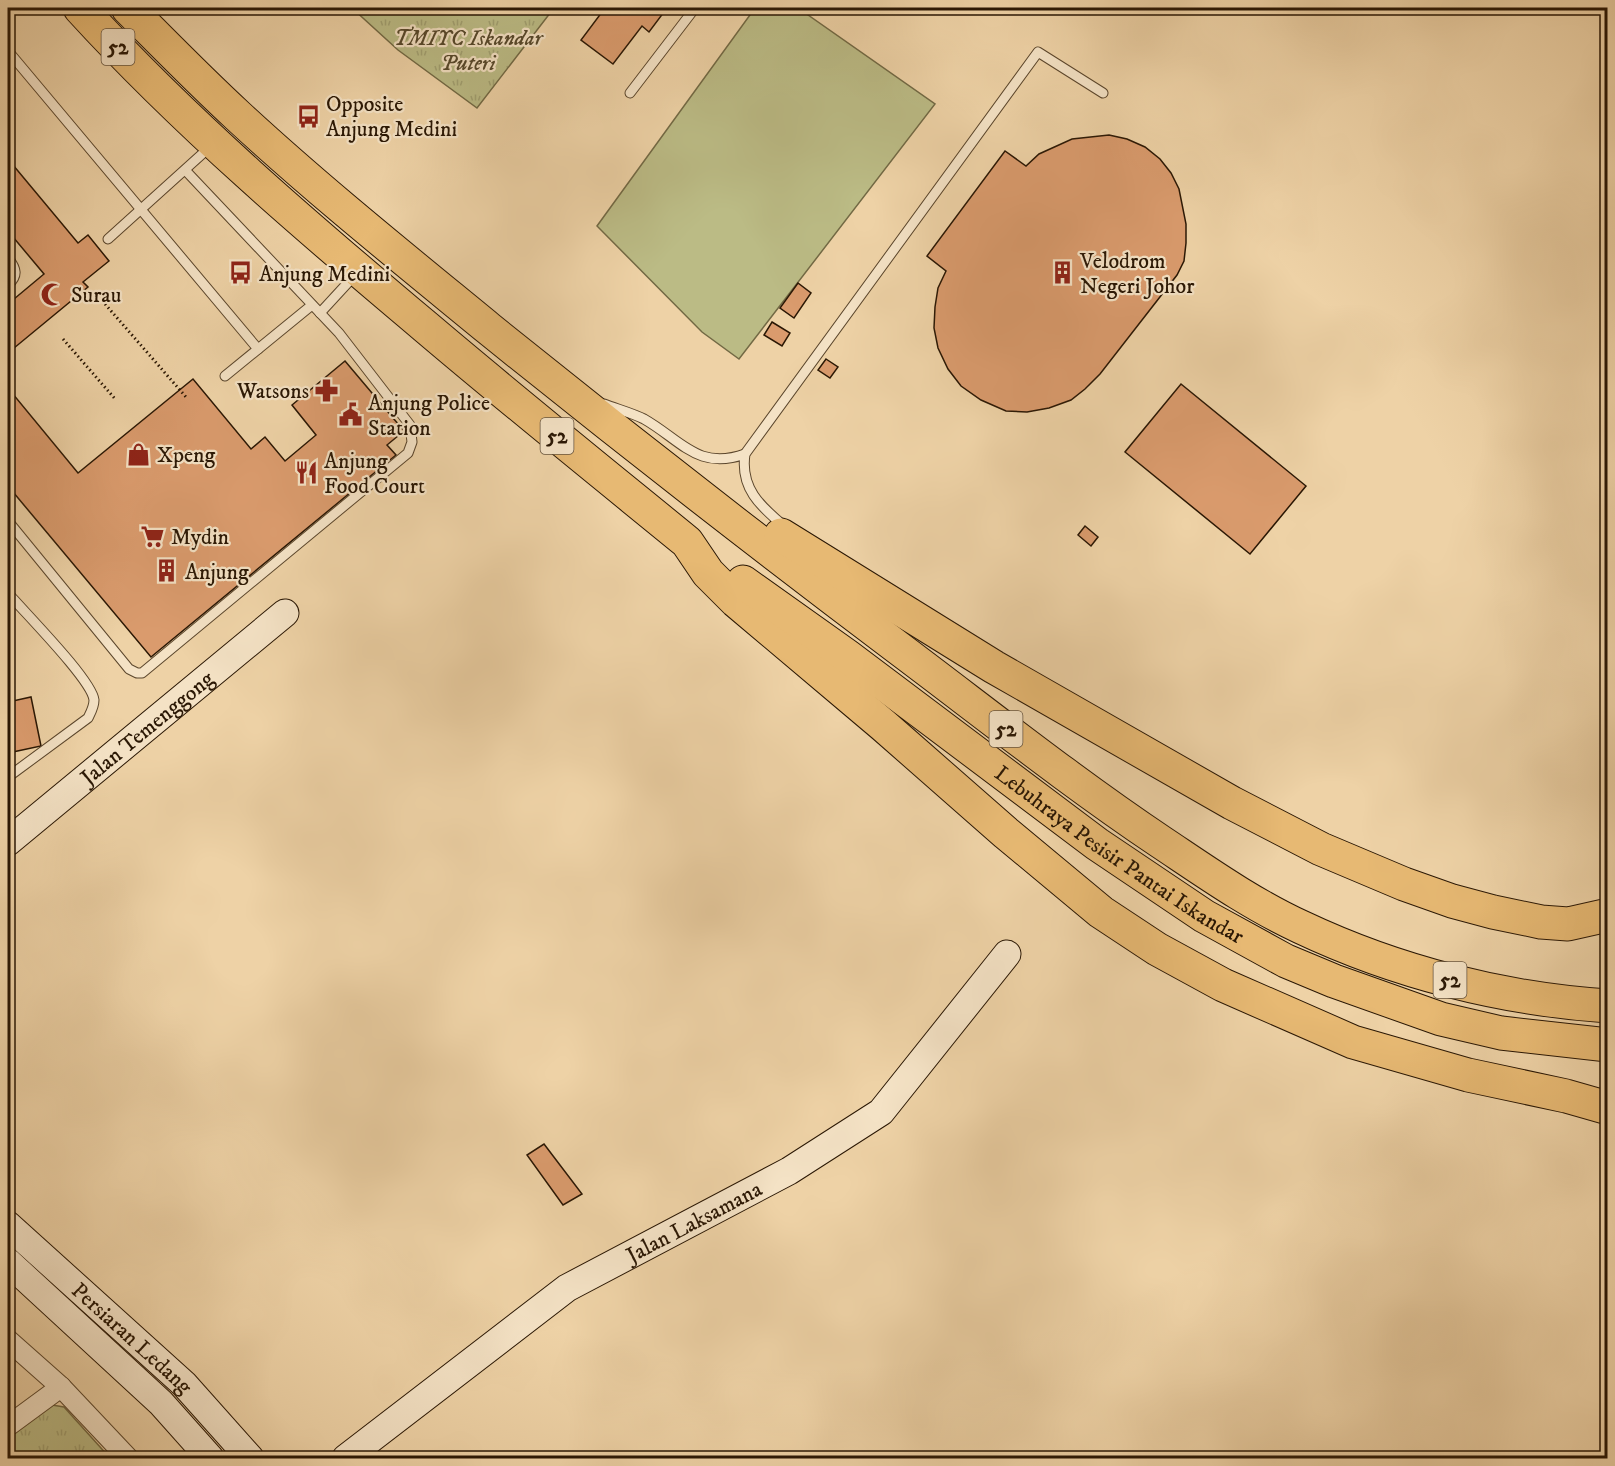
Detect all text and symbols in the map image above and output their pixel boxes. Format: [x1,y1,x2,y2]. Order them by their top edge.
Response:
park label: TMIYC Iskandar Puteri [394,25,544,77]
road number: 52 [102,29,134,65]
place label: Opposite Anjung Medini [326,91,457,143]
bus stop icon: Opposite Anjung Medini [295,103,321,129]
place label: Velodrom Negeri Johor [1079,248,1195,300]
bus stop icon: Anjung Medini [228,260,254,286]
building icon: Velodrom Negeri Johor [1049,260,1075,286]
place label: Anjung Medini [259,261,390,288]
mosque icon: Surau [40,281,66,307]
place label: Surau [71,282,121,309]
pharmacy icon: Watsons [314,377,340,403]
place label: Watsons [236,378,309,405]
place label: Anjung Police Station [368,390,490,442]
public building icon: Anjung Police Station [337,402,363,428]
road number: 52 [540,418,574,454]
shop icon: Xpeng [126,441,152,467]
place label: Xpeng [157,442,216,469]
place label: Anjung Food Court [324,448,425,500]
restaurant icon: Anjung Food Court [293,460,319,486]
supermarket icon: Mydin [140,523,166,549]
place label: Mydin [171,524,230,551]
building icon: Anjung [154,558,180,584]
place label: Anjung [185,559,249,586]
street label: Jalan Temenggong [74,665,220,793]
road number: 52 [990,711,1022,747]
street label: Lebuhraya Pesisir Pantai Iskandar [989,760,1249,951]
road number: 52 [1434,962,1466,998]
street label: Jalan Laksamana [620,1175,767,1270]
street label: Persiaran Ledang [66,1277,198,1400]

